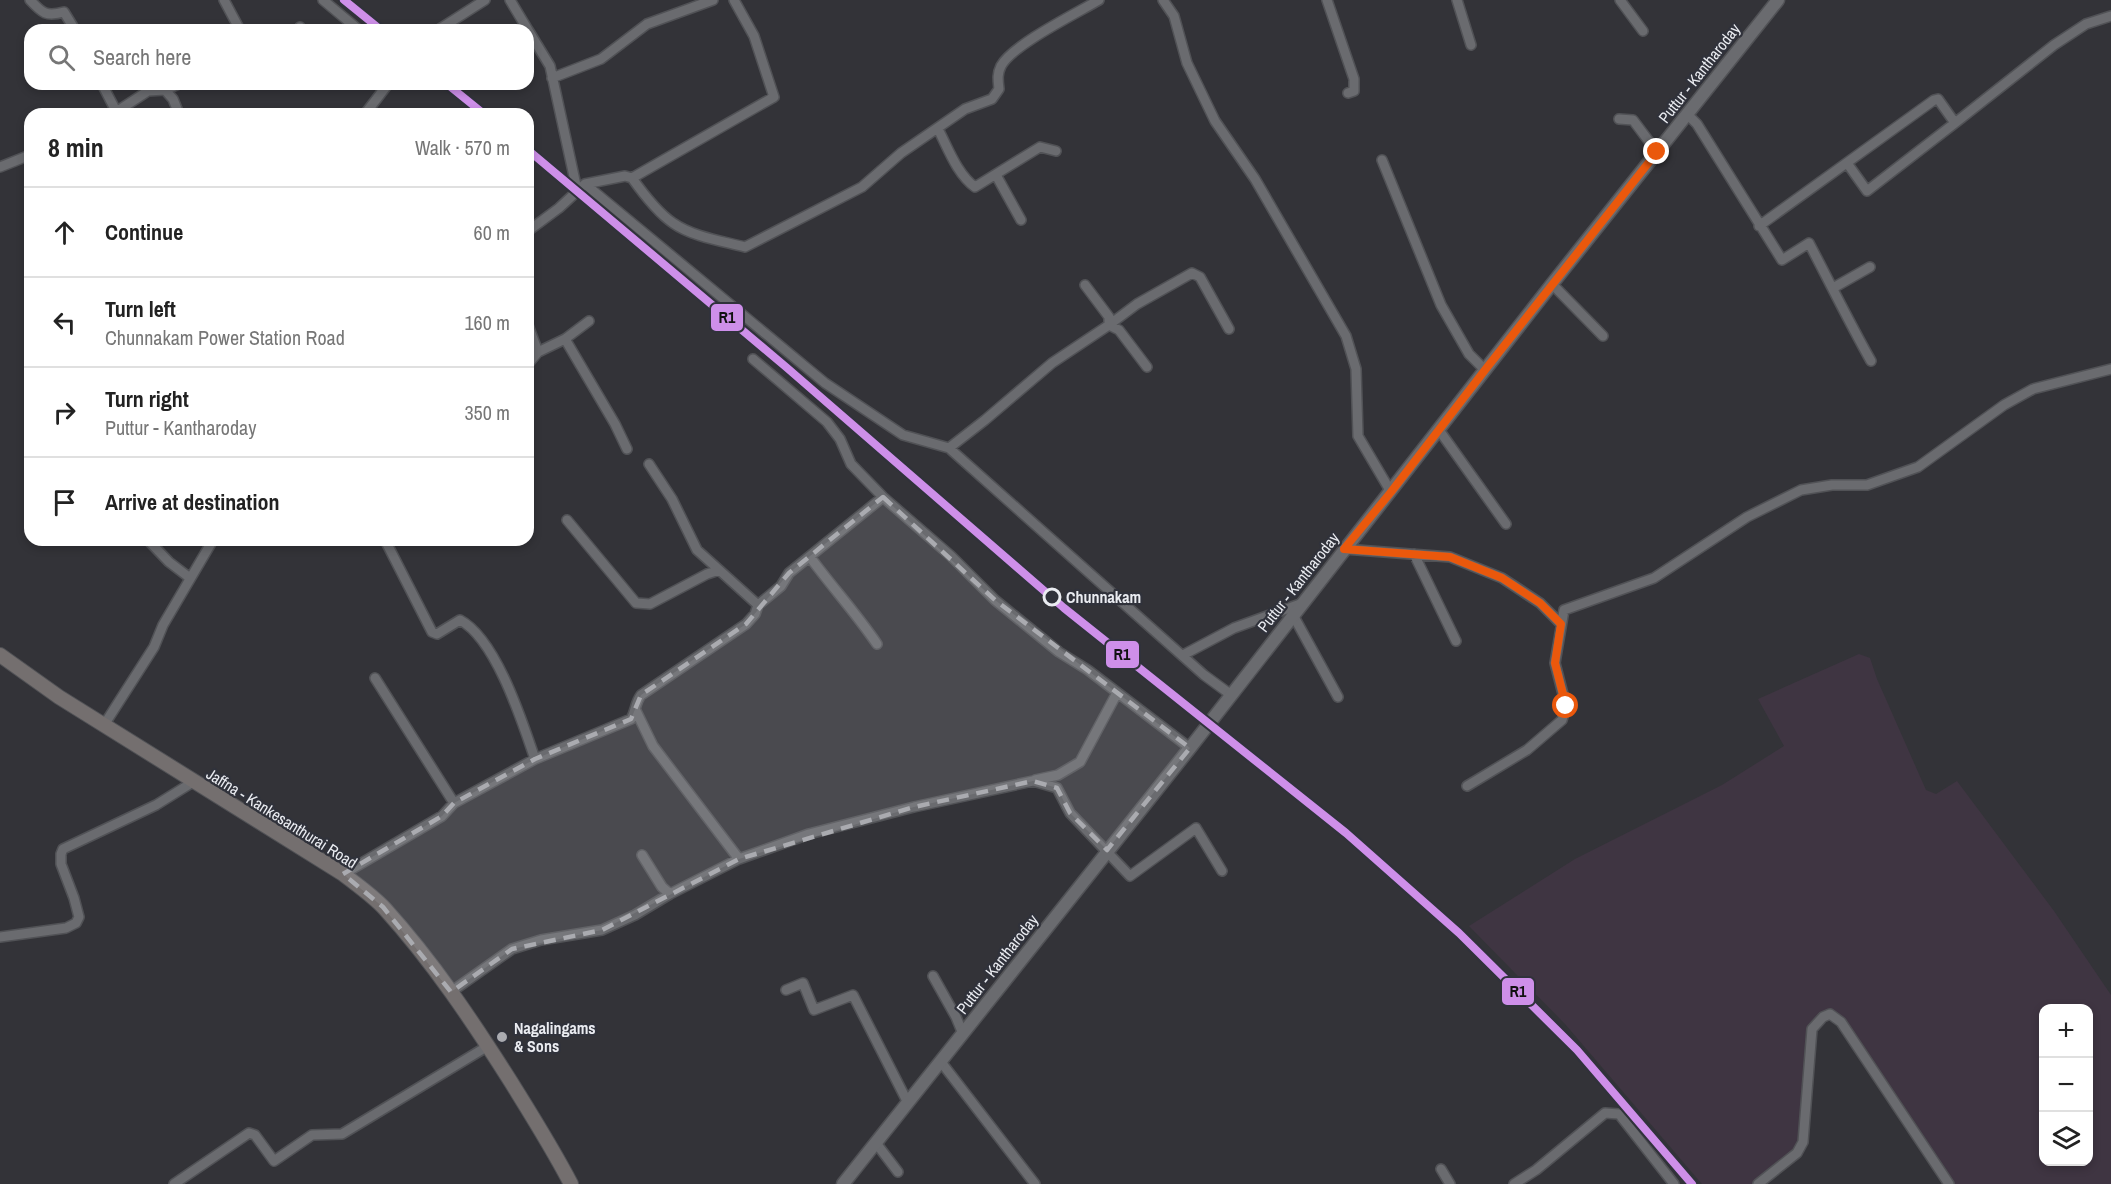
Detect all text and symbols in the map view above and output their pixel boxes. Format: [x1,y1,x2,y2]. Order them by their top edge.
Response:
street label: Puttur - Kantharoday [1653,18,1745,127]
search box [24,24,534,90]
icon: search [45,41,78,74]
text: Search here [93,42,191,72]
text: 8 min [48,130,104,165]
text: Walk · 570 m [415,134,510,161]
route end [1643,138,1669,164]
icon: ahead [48,216,81,249]
text: Continue [105,217,183,247]
text: 60 m [474,219,510,246]
text: Turn left [105,294,176,324]
line badge: R1 [710,303,744,332]
icon: left [48,306,81,339]
text: R1 [719,306,736,328]
text: 160 m [464,309,510,336]
text: Chunnakam Power Station Road [105,324,345,351]
text: Turn right [105,384,189,414]
icon: right [48,396,81,429]
text: 350 m [464,399,510,426]
text: Puttur - Kantharoday [105,414,256,441]
icon: arrive [48,486,81,519]
text: Arrive at destination [105,487,279,517]
street label: Puttur - Kantharoday [1252,527,1344,636]
place label: Chunnakam [1066,586,1141,608]
marker: Chunnakam [1043,588,1061,606]
line badge: R1 [1105,640,1140,669]
text: R1 [1114,643,1131,665]
route start [1552,692,1578,718]
street label: Jaffna - Kankesanthurai Road [202,763,362,873]
street label: Puttur - Kantharoday [951,909,1043,1018]
line badge: R1 [1501,977,1535,1006]
text: R1 [1510,980,1527,1002]
map controls [2039,1004,2093,1166]
button: + [2039,1004,2093,1058]
place label: Nagalingams & Sons [514,1017,596,1057]
marker: Nagalingams & Sons [495,1030,509,1044]
button: − [2039,1058,2093,1112]
button: layers [2039,1112,2093,1166]

